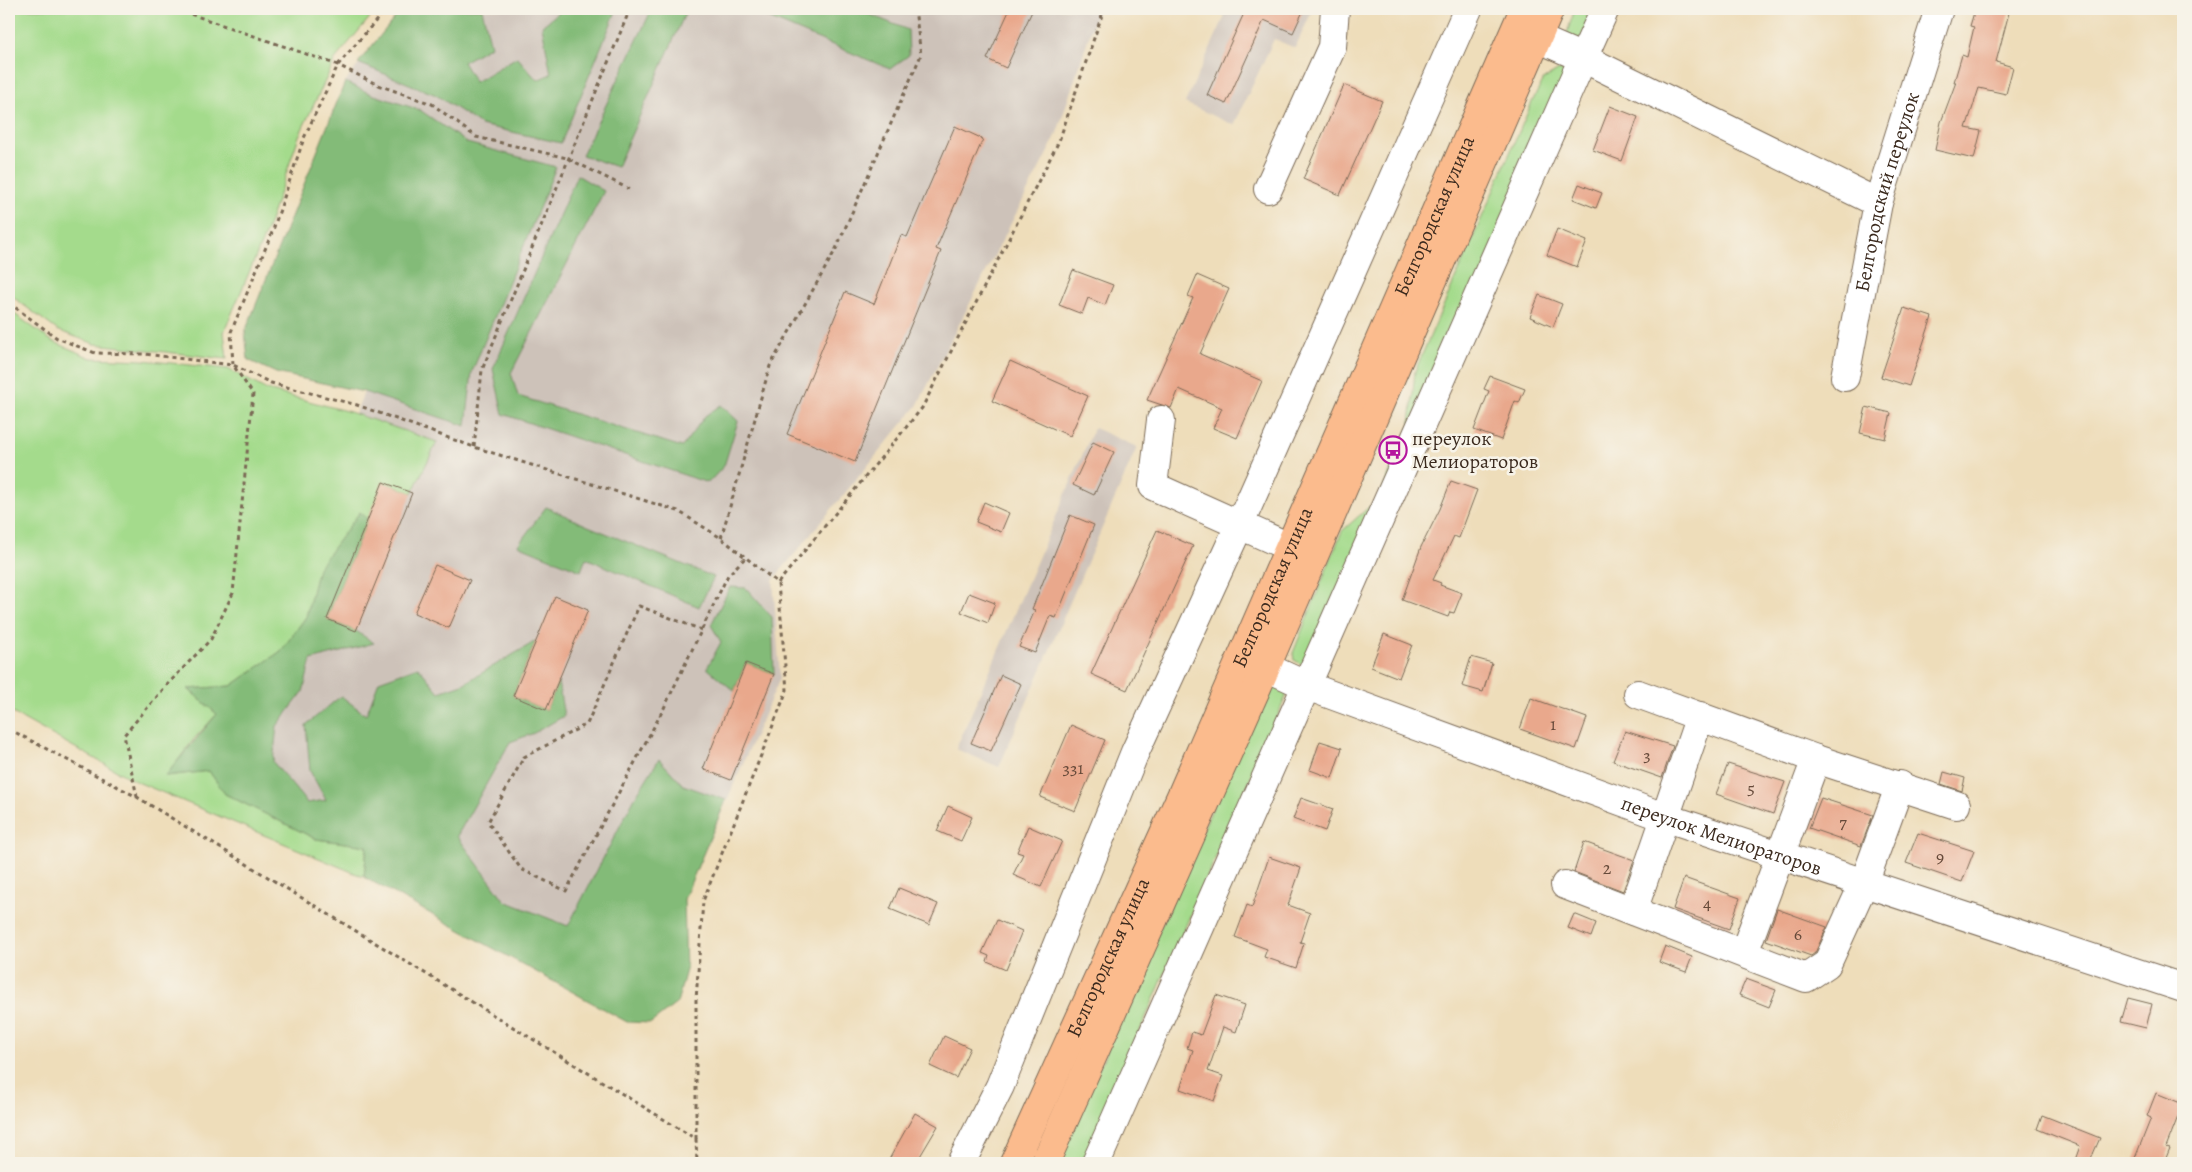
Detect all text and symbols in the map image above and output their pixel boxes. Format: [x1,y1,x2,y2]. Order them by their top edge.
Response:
street label: Белгородский переулок [1848,88,1926,294]
street label: Белгородская улица [1387,131,1481,301]
place label: переулок Мелиораторов [1412,425,1538,475]
bus stop icon: переулок Мелиораторов [1378,435,1408,465]
street label: Белгородская улица [1226,502,1320,672]
house number: 1 [1550,712,1556,736]
house number: 3 [1643,743,1651,767]
house number: 331 [1062,756,1084,780]
house number: 5 [1747,776,1755,800]
street label: переулок Мелиораторов [1617,789,1825,882]
house number: 7 [1839,810,1847,834]
house number: 9 [1936,845,1944,869]
house number: 2 [1603,856,1612,880]
street label: Белгородская улица [1060,873,1156,1042]
house number: 4 [1703,891,1711,915]
house number: 6 [1794,922,1802,946]

